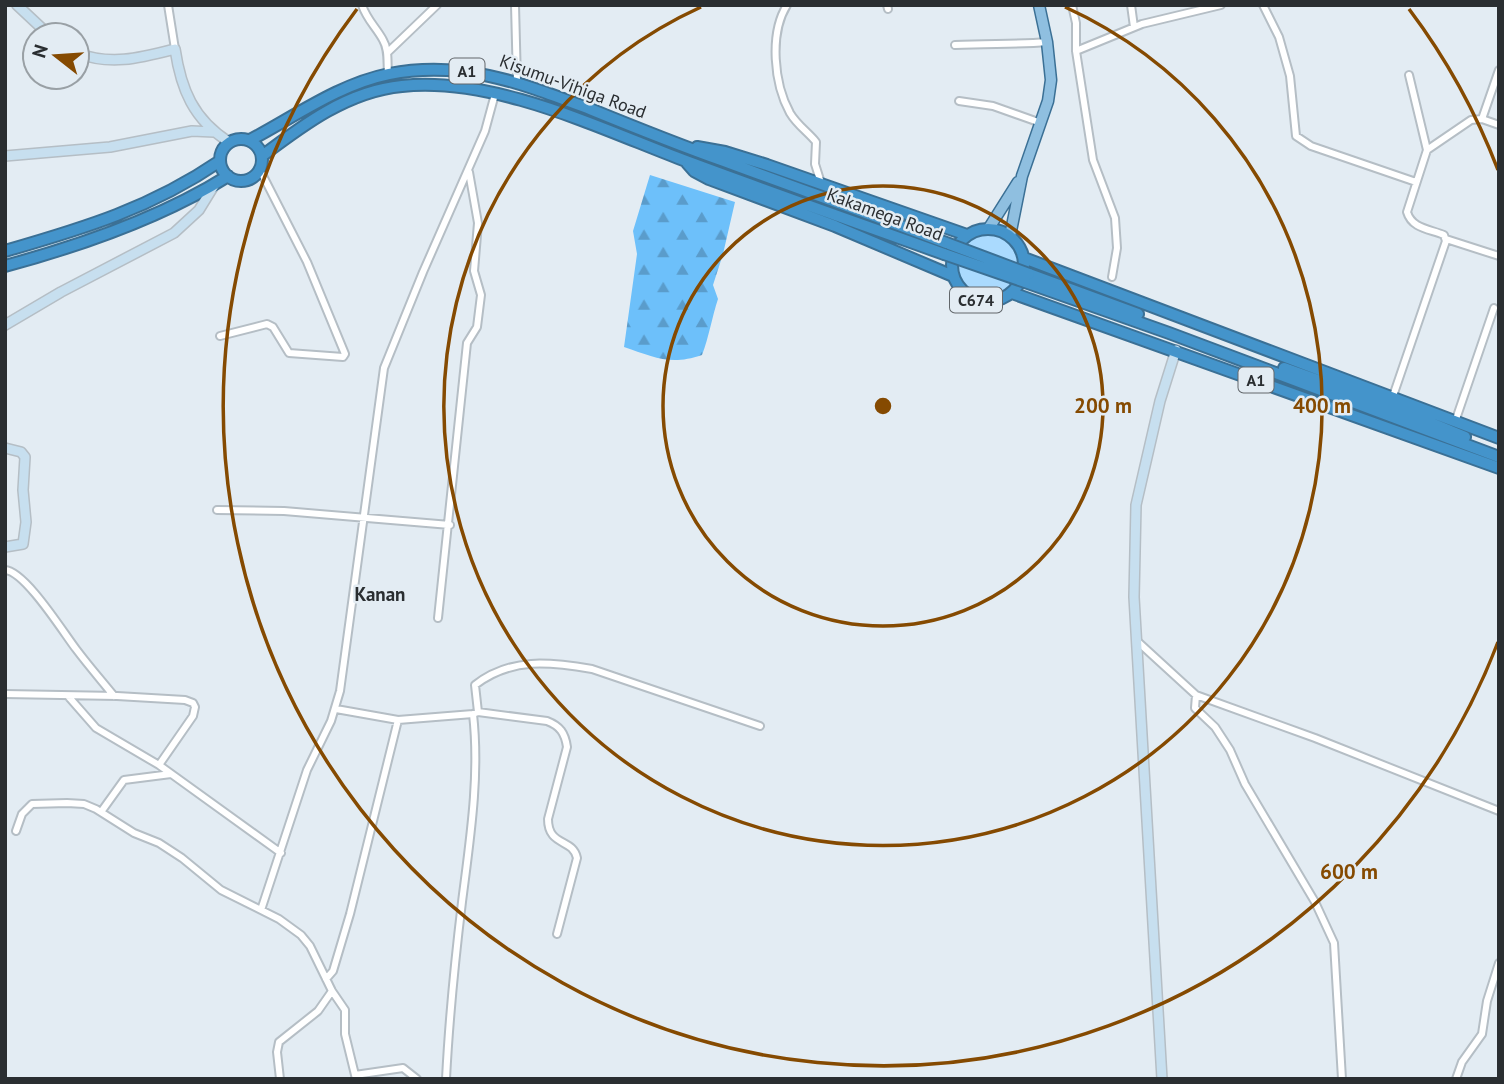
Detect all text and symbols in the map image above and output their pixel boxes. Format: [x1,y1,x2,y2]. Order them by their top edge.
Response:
north arrow [21,21,91,91]
text: N [26,42,53,61]
street label: Kisumu-Vihiga Road [496,49,650,123]
road number: A1 [449,58,484,83]
street label: Kakamega Road [824,182,946,246]
road number: C674 [950,288,1002,312]
road number: A1 [1238,368,1274,392]
text: 200 m [1074,392,1132,419]
text: 400 m [1293,392,1351,419]
centre of rings [871,394,895,418]
district label: Kanan [355,582,405,606]
text: 600 m [1320,858,1378,885]

